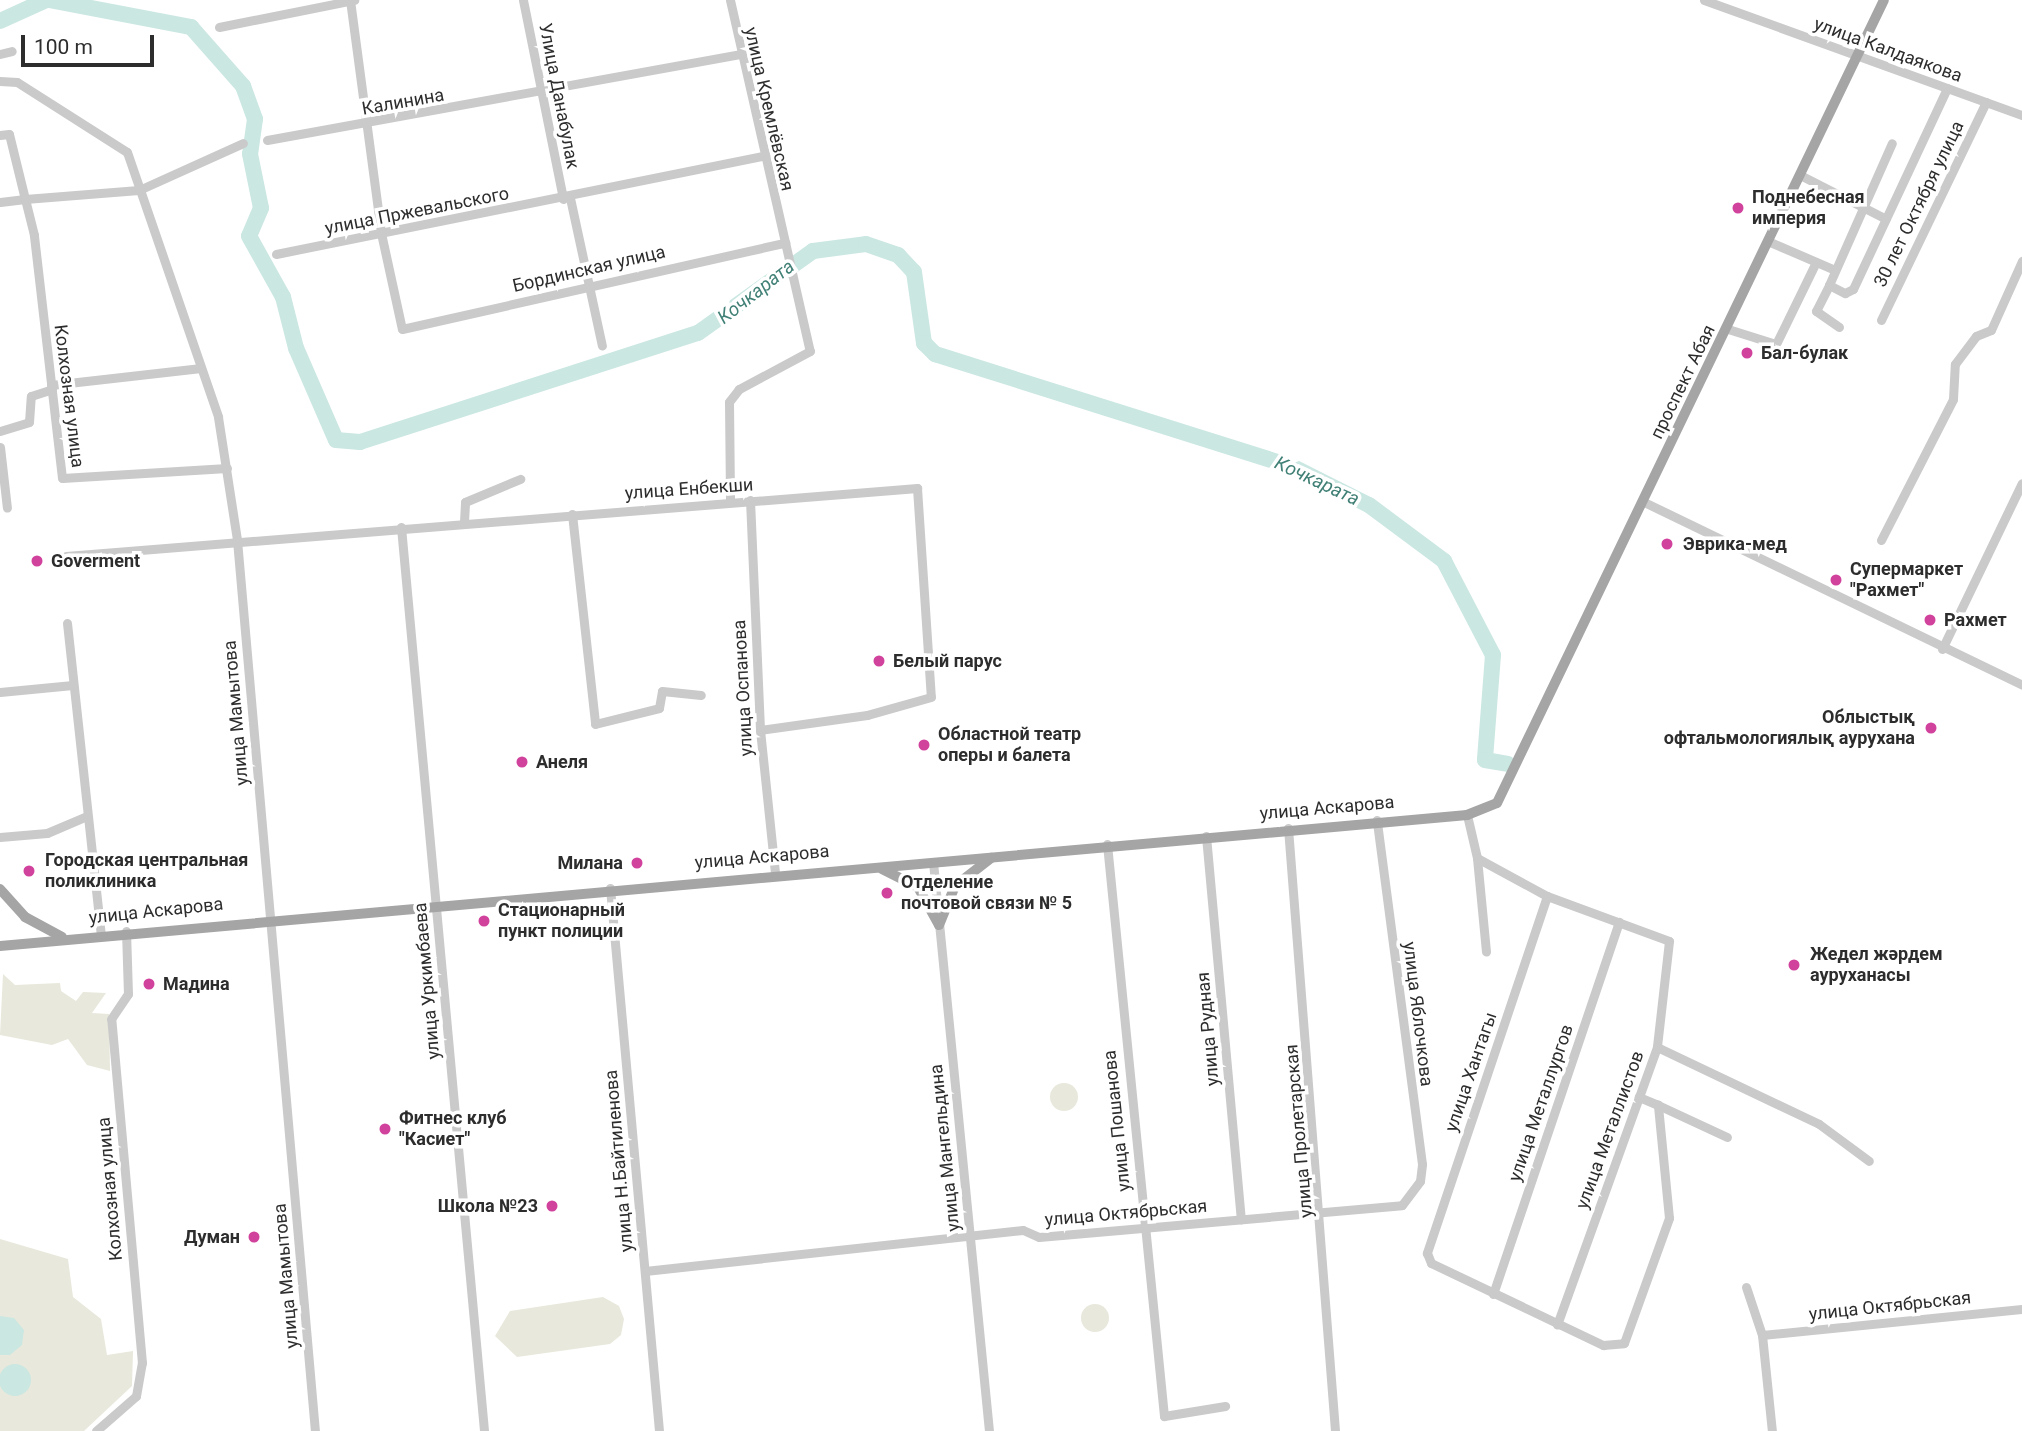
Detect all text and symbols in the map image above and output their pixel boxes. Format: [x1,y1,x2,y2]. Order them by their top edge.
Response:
street label: улица Калдаякова [1811,13,1965,87]
scale bar [24,21,158,65]
street label: Улица Данабулак [534,21,584,171]
street label: улица Кремлёвская [740,25,798,193]
text: 100 m [34,35,93,59]
street label: Калинина [360,84,446,120]
street label: 30 лет Октября улица [1869,117,1969,291]
street label: улица Пржевальского [323,183,511,239]
place label: Поднебесная империя [1752,187,1865,230]
marker: Поднебесная империя [1730,200,1746,216]
street label: Бординская улица [511,241,667,297]
water label: Кочкарата [713,255,799,329]
street label: проспект Абая [1646,321,1720,443]
street label: Колхозная улица [50,323,88,469]
place label: Бал-булак [1761,342,1848,364]
marker: Бал-булак [1739,345,1755,361]
water label: Кочкарата [1271,451,1363,511]
street label: улица Енбекши [624,474,754,504]
place label: Эврика-мед [1683,533,1787,555]
marker: Эврика-мед [1657,534,1677,554]
place label: Goverment [51,550,140,572]
marker: Goverment [29,553,45,569]
place label: Супермаркет "Рахмет" [1850,559,1963,602]
marker: Супермаркет "Рахмет" [1828,572,1844,588]
place label: Рахмет [1944,609,2007,631]
marker: Рахмет [1922,612,1938,628]
street label: улица Оспанова [729,619,757,757]
street label: улица Мамытова [219,640,253,786]
place label: Белый парус [893,650,1002,672]
marker: Белый парус [871,653,887,669]
place label: Облыстық офтальмологиялық аурухана [1664,707,1915,750]
marker: Облыстық офтальмологиялық аурухана [1921,718,1941,738]
place label: Областной театр оперы и балета [938,724,1081,766]
marker: Областной театр оперы и балета [916,737,932,753]
place label: Анеля [536,751,588,773]
marker: Анеля [514,754,530,770]
street label: улица Аскарова [1259,791,1395,825]
street label: улица Аскарова [694,840,830,874]
place label: Городская центральная поликлиника [45,850,248,892]
place label: Милана [557,852,623,874]
marker: Милана [629,855,645,871]
marker: Городская центральная поликлиника [19,861,39,881]
place label: Отделение почтовой связи № 5 [901,872,1072,914]
marker: Отделение почтовой связи № 5 [879,885,895,901]
street label: улица Аскарова [88,893,224,929]
place label: Стационарный пункт полиции [498,900,625,942]
street label: улица Уркимбаева [409,902,445,1060]
marker: Стационарный пункт полиции [476,913,492,929]
street label: улица Яблочкова [1398,940,1438,1088]
place label: Жедел жәрдем ауруханасы [1810,944,1943,986]
marker: Жедел жәрдем ауруханасы [1784,955,1804,975]
street label: улица Рудная [1192,971,1224,1087]
place label: Мадина [163,973,230,995]
marker: Мадина [141,976,157,992]
street label: улица Хантагы [1440,1009,1502,1135]
street label: улица Металлургов [1504,1022,1578,1184]
street label: улица Пролетарская [1281,1043,1317,1219]
street label: улица Металлистов [1571,1048,1649,1212]
street label: улица Пошанова [1099,1049,1135,1193]
street label: улица Мангельдина [925,1063,965,1233]
street label: улица Н.Байтиленова [600,1069,638,1253]
place label: Фитнес клуб "Касиет" [399,1108,506,1150]
street label: Колхозная улица [93,1116,127,1262]
marker: Фитнес клуб "Касиет" [377,1121,393,1137]
place label: Школа №23 [438,1195,538,1217]
street label: улица Октябрьская [1044,1195,1208,1231]
marker: Школа №23 [544,1198,560,1214]
street label: улица Мамытова [269,1203,303,1349]
place label: Думан [184,1226,240,1248]
marker: Думан [246,1229,262,1245]
street label: улица Октябрьская [1808,1287,1972,1325]

